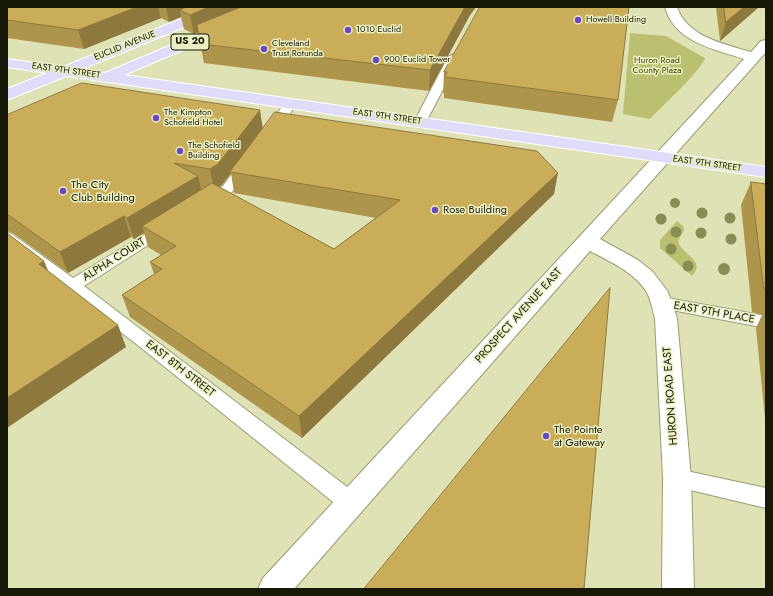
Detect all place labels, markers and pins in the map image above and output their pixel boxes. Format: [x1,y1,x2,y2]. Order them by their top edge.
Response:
marker: Howell Building [573,15,583,25]
place label: Howell Building [586,15,646,25]
marker: 1010 Euclid [343,25,353,35]
place label: 1010 Euclid [356,25,401,35]
place label: Cleveland Trust Rotunda [272,39,323,60]
marker: Cleveland Trust Rotunda [259,44,269,54]
marker: 900 Euclid Tower [371,55,381,65]
place label: 900 Euclid Tower [384,55,451,65]
place label: The Kimpton Schofield Hotel [164,108,223,129]
marker: The Kimpton Schofield Hotel [151,113,161,123]
place label: The Schofield Building [188,141,240,162]
marker: The Schofield Building [175,146,185,156]
place label: The City Club Building [71,178,135,204]
marker: The City Club Building [58,186,68,196]
place label: Rose Building [443,203,507,217]
marker: Rose Building [430,205,440,215]
place label: The Pointe at Gateway [554,423,605,449]
marker: The Pointe at Gateway [541,431,551,441]

